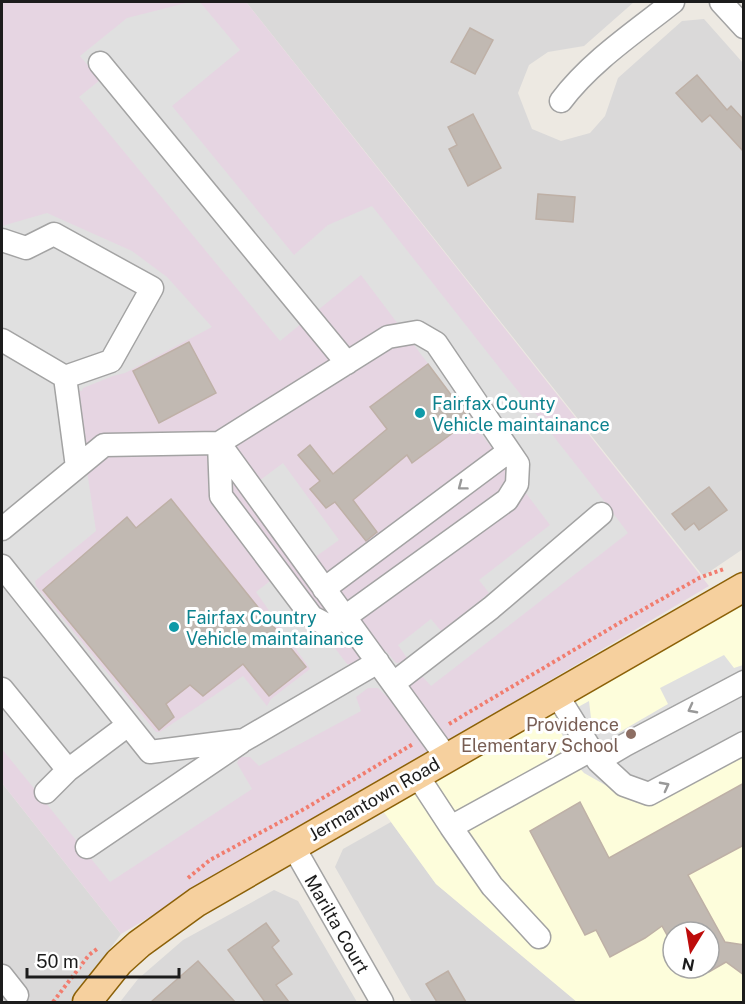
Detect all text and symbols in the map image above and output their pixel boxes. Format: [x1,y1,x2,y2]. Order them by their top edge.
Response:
place label: Fairfax County Vehicle maintainance [432,393,610,435]
marker: Fairfax County Vehicle maintainance [413,406,427,420]
one-way arrow [458,479,469,490]
place label: Fairfax Country Vehicle maintainance [186,607,364,649]
marker: Fairfax Country Vehicle maintainance [167,620,181,634]
one-way arrow [688,702,698,713]
place label: Providence Elementary School [461,714,619,756]
marker: Providence Elementary School [624,727,638,741]
street label: Jermantown Road [305,753,443,845]
one-way arrow [658,782,669,793]
street label: Marilta Court [300,871,374,977]
north arrow [661,920,721,980]
scale bar [27,941,178,979]
text: 50 m [36,951,79,972]
text: N [680,954,696,975]

